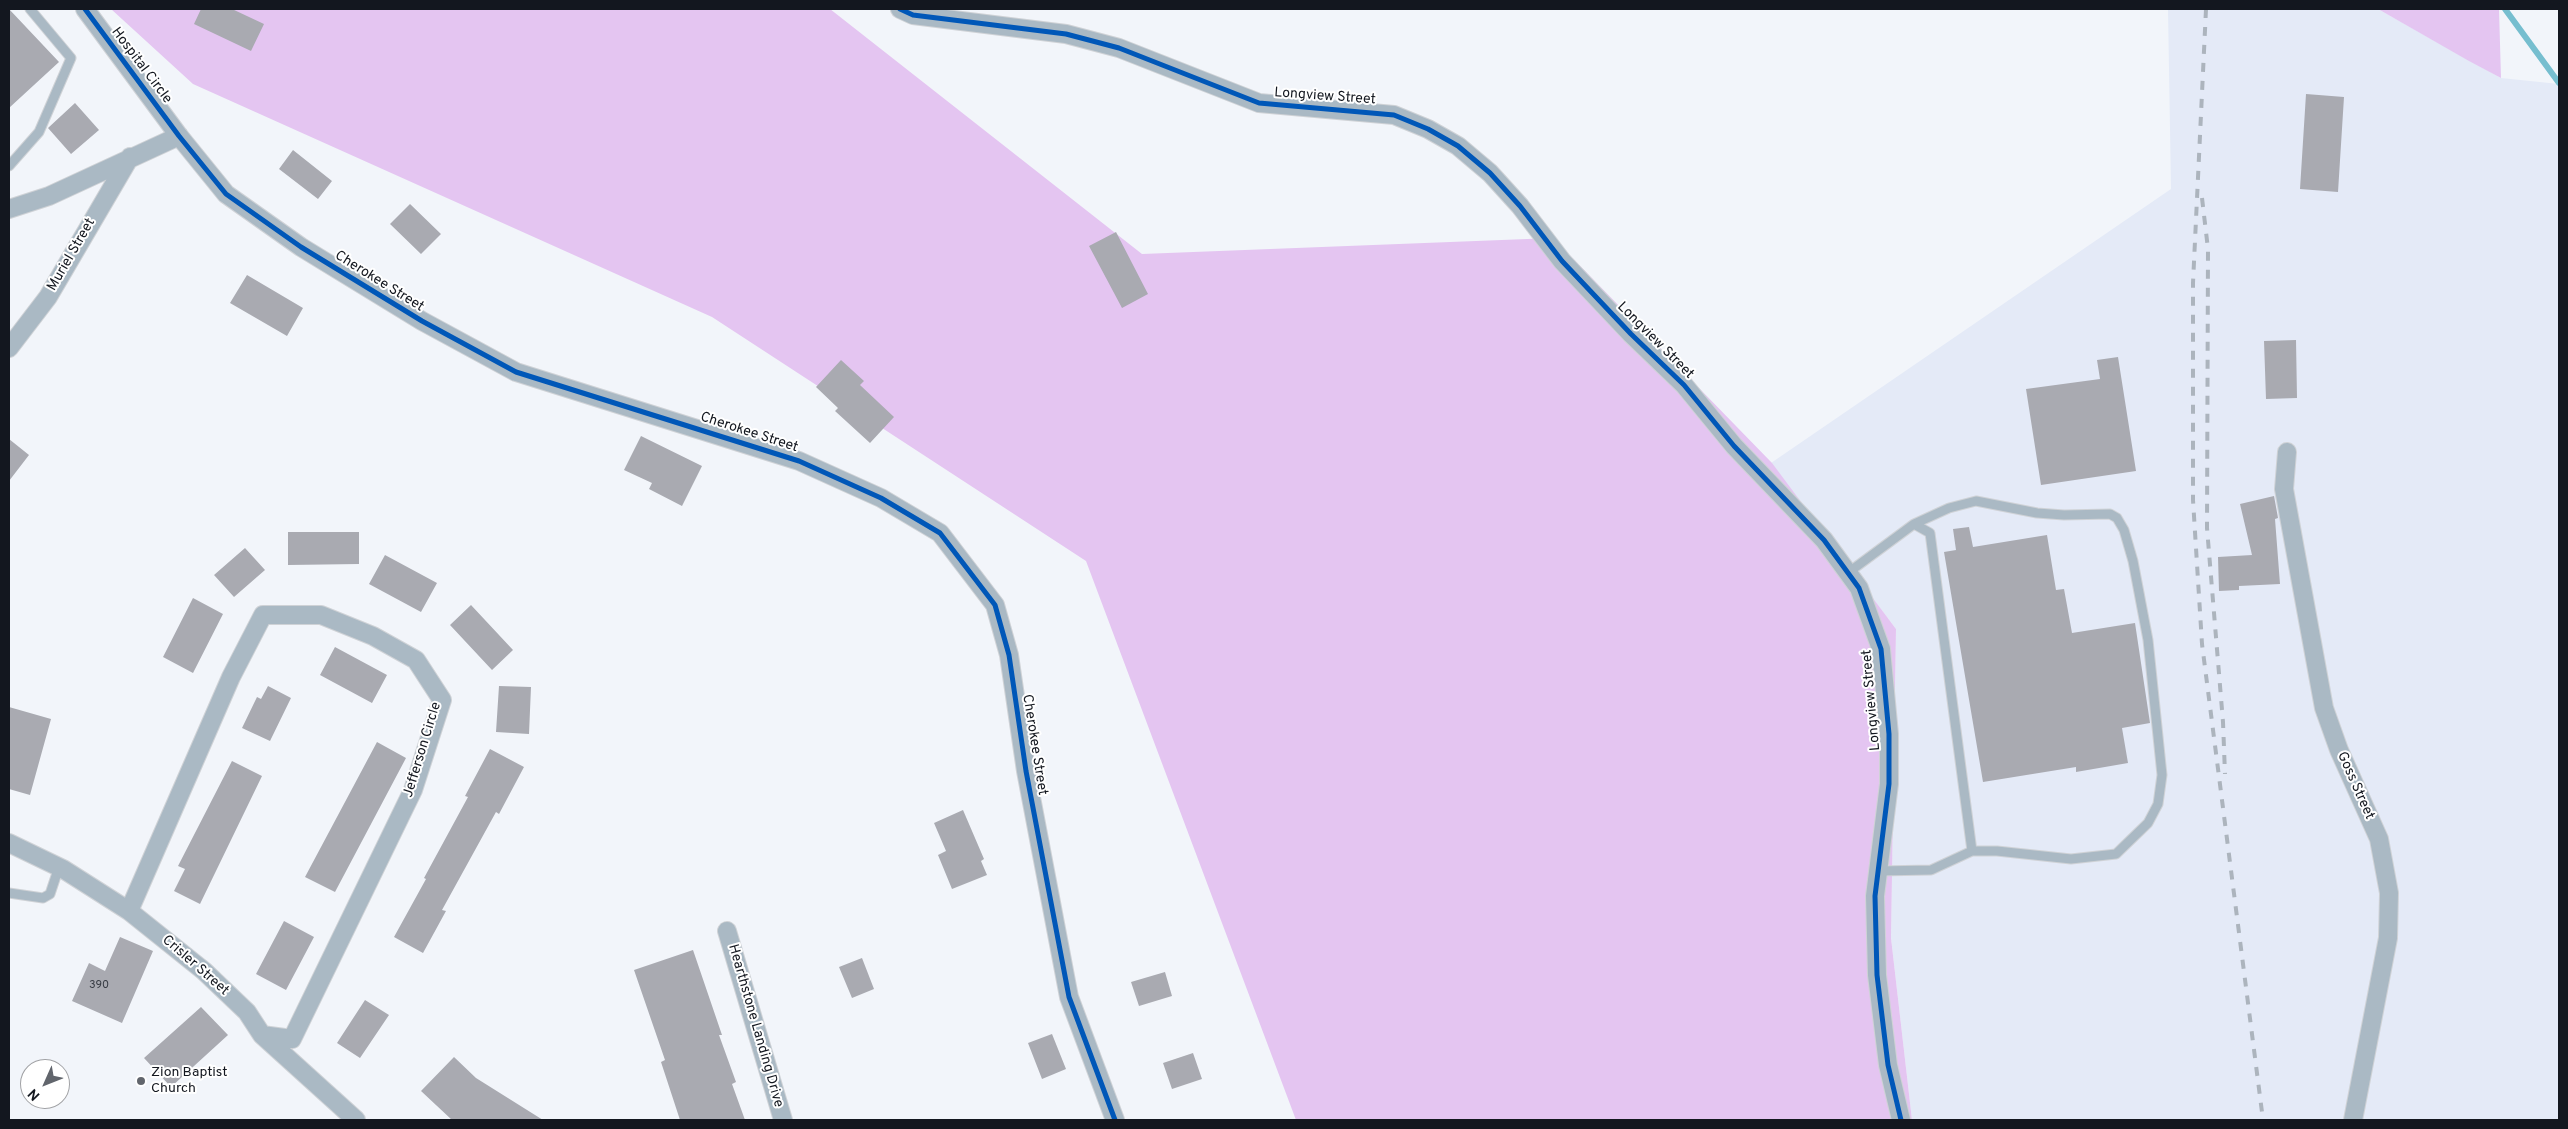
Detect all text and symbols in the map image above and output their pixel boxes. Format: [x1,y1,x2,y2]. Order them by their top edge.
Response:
street label: Hospital Circle [107,25,175,107]
street label: Longview Street [1274,85,1376,109]
street label: Muriel Street [44,216,100,294]
street label: Cherokee Street [331,248,427,316]
street label: Longview Street [1613,299,1697,383]
street label: Cherokee Street [698,409,800,457]
street label: Longview Street [1859,649,1885,751]
street label: Cherokee Street [1018,693,1050,797]
street label: Jefferson Circle [401,700,445,800]
street label: Goss Street [2333,750,2377,822]
street label: Crisler Street [158,932,232,1000]
street label: Hearthstone Landing Drive [724,942,786,1110]
house number: 390 [89,979,109,993]
north arrow [20,1059,70,1109]
place label: Zion Baptist Church [151,1065,227,1098]
marker: Zion Baptist Church [135,1075,147,1087]
text: N [25,1085,44,1104]

